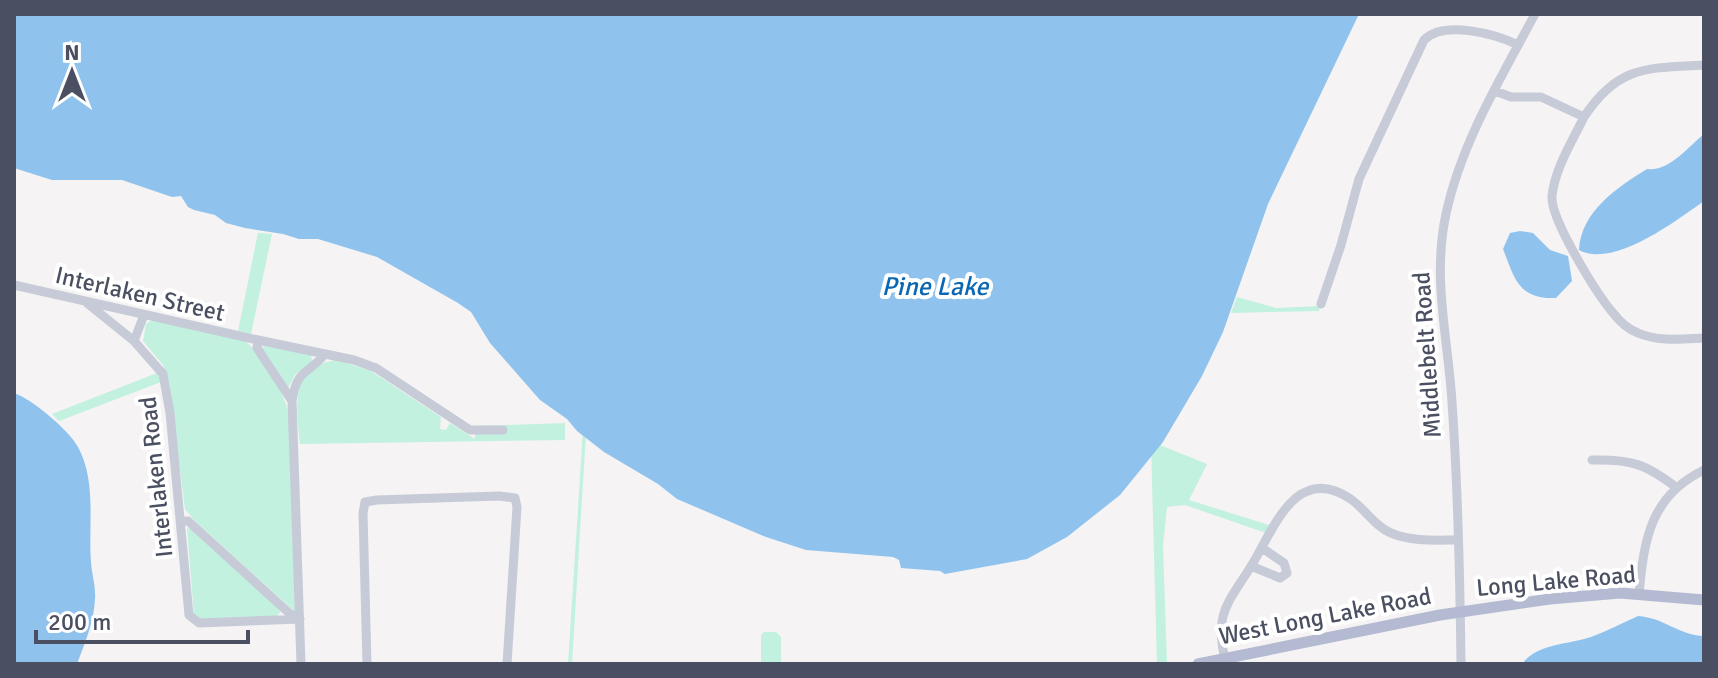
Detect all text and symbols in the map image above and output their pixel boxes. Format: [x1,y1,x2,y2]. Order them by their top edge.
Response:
north arrow [32,32,112,112]
text: N [64,39,80,66]
street label: Interlaken Street [52,260,228,328]
water label: Pine Lake [882,271,990,303]
street label: Middlebelt Road [1406,271,1448,439]
street label: Interlaken Road [133,395,179,559]
street label: Long Lake Road [1475,559,1637,603]
street label: West Long Lake Road [1216,581,1434,651]
scale bar [36,594,248,644]
text: 200 m [48,607,111,637]

